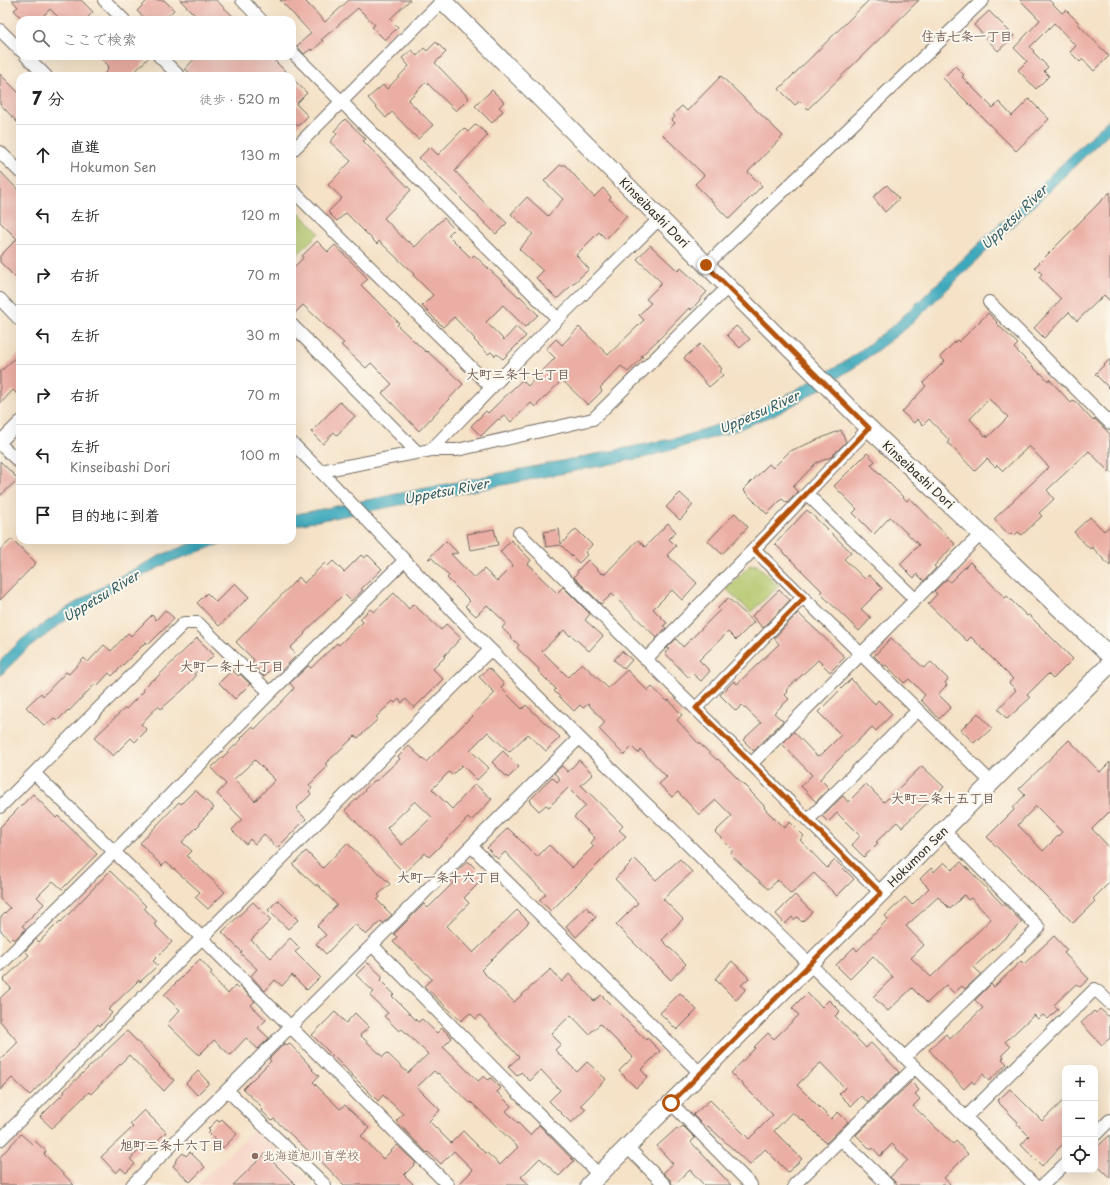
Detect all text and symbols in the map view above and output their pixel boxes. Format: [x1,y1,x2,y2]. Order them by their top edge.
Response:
search box [16,16,296,60]
district label: 住吉七条一丁目 [921,26,1013,45]
icon: search [30,27,52,49]
text: ここで検索 [62,27,137,50]
text: 7 分 [32,85,64,111]
text: 徒歩 · 520 m [200,89,280,108]
text: 直進 [70,134,100,157]
icon: ahead [32,144,54,166]
text: 130 m [241,145,280,164]
text: Hokumon Sen [70,157,156,176]
street label: Kinseibashi Dori [616,173,694,251]
water label: Uppetsu River [976,179,1053,253]
text: 左折 [70,203,100,226]
icon: left [32,204,54,226]
text: 120 m [241,205,280,224]
route end [697,256,715,274]
text: 右折 [70,263,100,286]
icon: right [32,264,54,286]
text: 70 m [247,265,280,284]
text: 左折 [70,323,100,346]
icon: left [32,324,54,346]
text: 30 m [246,325,280,344]
district label: 大町二条十七丁目 [466,364,570,383]
text: 右折 [70,383,100,406]
icon: right [32,384,54,406]
text: 70 m [247,385,280,404]
water label: Uppetsu River [716,385,804,438]
text: 左折 [70,434,100,457]
street label: Kinseibashi Dori [879,436,959,512]
icon: left [32,444,54,466]
text: 100 m [240,445,280,464]
text: Kinseibashi Dori [70,457,170,476]
water label: Uppetsu River [402,473,492,508]
text: 目的地に到着 [70,503,160,526]
icon: arrive [32,504,54,526]
water label: Uppetsu River [59,564,144,626]
district label: 大町一条十七丁目 [180,656,284,675]
district label: 大町二条十五丁目 [891,788,995,807]
street label: Hokumon Sen [883,822,952,891]
district label: 大町一条十六丁目 [397,867,501,886]
map controls [1062,1065,1098,1173]
button: + [1062,1065,1098,1101]
route start [662,1094,680,1112]
button: − [1062,1101,1098,1137]
district label: 旭町二条十六丁目 [120,1135,224,1154]
button: locate [1062,1137,1098,1173]
place label: 北海道旭川盲学校 [263,1146,359,1164]
marker: 北海道旭川盲学校 [250,1151,260,1161]

